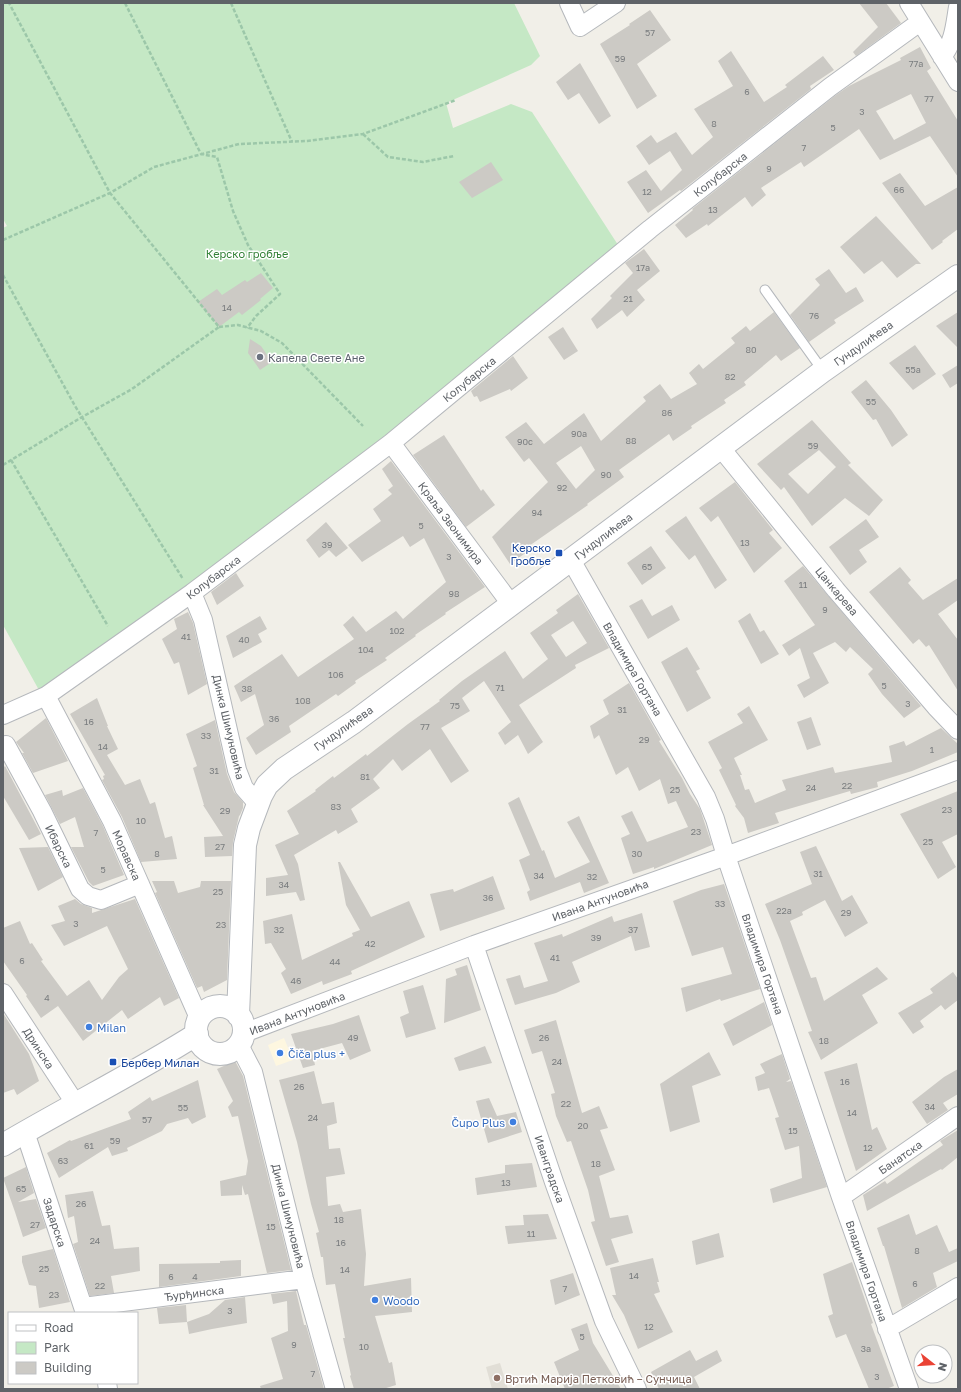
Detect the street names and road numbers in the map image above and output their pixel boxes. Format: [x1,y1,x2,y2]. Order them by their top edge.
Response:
street label: Колубарска [691,149,749,199]
street label: Гундулићева [831,318,895,368]
street label: Колубарска [440,354,498,404]
street label: Краља Звонимира [416,479,486,567]
street label: Гундулићева [571,510,635,562]
street label: Колубарска [183,552,243,602]
street label: Цанкарева [813,564,861,618]
street label: Владимира Гортана [601,620,665,718]
street label: Динка Шимуновића [211,673,247,781]
street label: Гундулићева [311,703,375,753]
street label: Ибарска [43,822,75,870]
street label: Моравска [110,828,144,882]
street label: Ивана Антуновића [550,877,650,923]
street label: Владимира Гортана [740,912,786,1016]
street label: Ивана Антуновића [247,989,347,1037]
street label: Дринска [21,1025,57,1071]
street label: Иванградска [532,1133,568,1205]
street label: Банатска [876,1137,924,1177]
street label: Динка Шимуновића [270,1162,308,1270]
street label: Задарска [41,1196,69,1248]
street label: Владимира Гортана [844,1219,890,1323]
street label: Ђурђинска [163,1283,225,1303]

